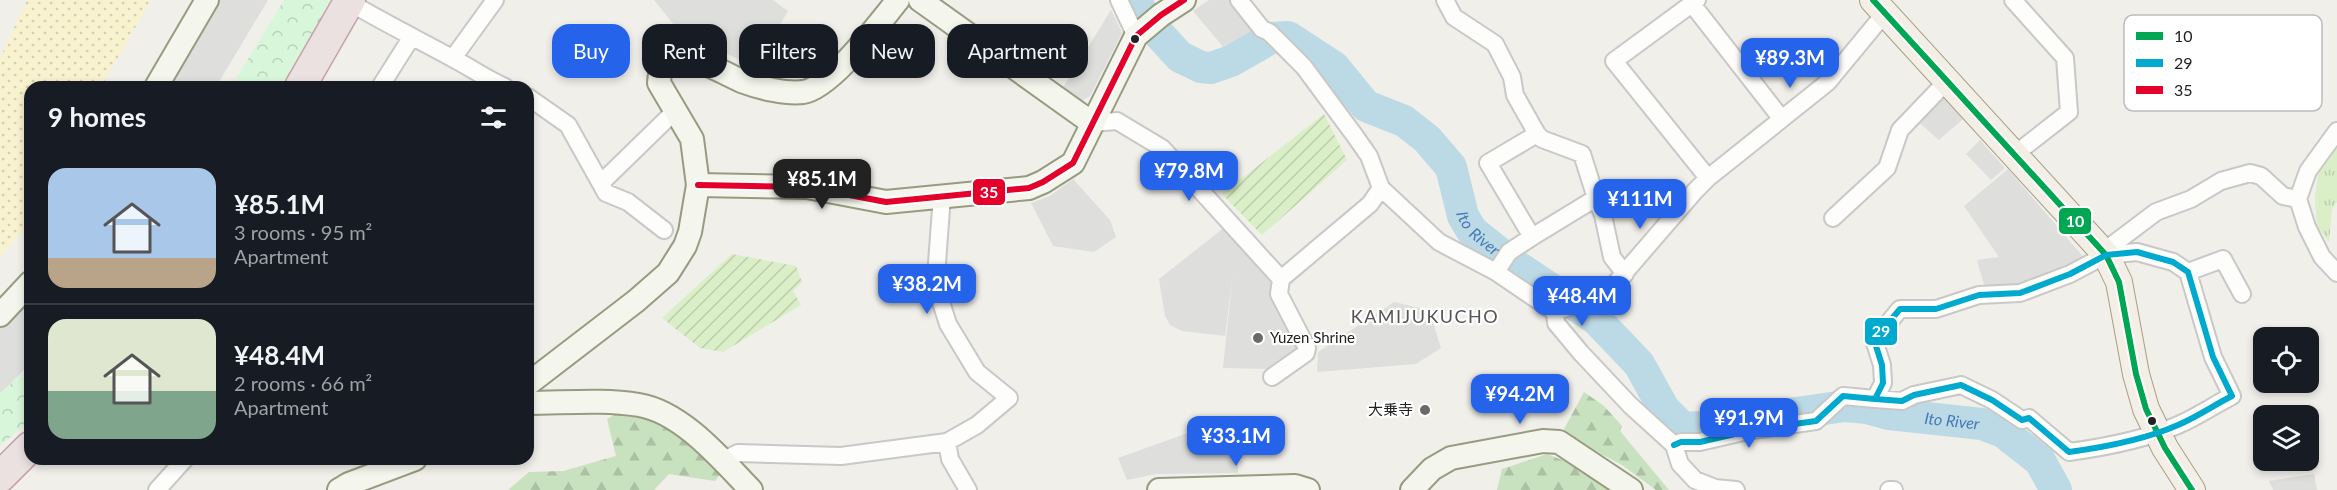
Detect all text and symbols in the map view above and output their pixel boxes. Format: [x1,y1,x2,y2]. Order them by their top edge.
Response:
legend [2124,15,2322,111]
chip: Buy [552,24,630,78]
chip: Rent [642,24,727,78]
chip: Filters [739,24,838,78]
chip: New [850,24,935,78]
chip: Apartment [947,24,1088,78]
text: 10 [2174,26,2193,45]
unlabelled marker [1129,33,1141,45]
pin: ¥89.3M [1741,38,1839,89]
text: ¥89.3M [1755,45,1825,69]
text: 29 [2174,53,2193,72]
text: 35 [2174,80,2193,99]
text: 9 homes [48,101,146,133]
icon: filters [477,101,510,134]
pin: ¥79.8M [1140,151,1238,202]
text: ¥79.8M [1154,158,1224,182]
pin: ¥85.1M [773,159,871,210]
text: ¥85.1M [787,166,857,190]
line badge: 35 [972,178,1006,206]
pin: ¥111M [1598,179,1682,230]
text: 35 [980,182,998,201]
text: ¥111M [1607,186,1673,210]
text: ¥85.1M [234,188,325,220]
icon: home [96,192,168,264]
line badge: 10 [2058,207,2092,235]
water label: Ito River [1453,209,1505,259]
text: 10 [2066,211,2084,230]
text: 3 rooms · 95 m² [234,220,372,244]
text: Apartment [234,244,328,268]
pin: ¥38.2M [878,264,976,315]
text: ¥38.2M [892,271,962,295]
pin: ¥48.4M [1533,276,1631,327]
text: ¥48.4M [1547,283,1617,307]
district label: KAMIJUKUCHO [1351,305,1499,327]
line badge: 29 [1864,317,1898,346]
text: 29 [1872,321,1890,340]
map controls [2253,327,2319,471]
button: locate [2253,327,2319,393]
place label: Yuzen Shrine [1270,328,1355,346]
marker: Yuzen Shrine [1251,331,1265,345]
text: ¥48.4M [234,339,325,371]
icon: home [96,343,168,415]
text: 2 rooms · 66 m² [234,371,372,395]
pin: ¥94.2M [1471,374,1569,425]
text: ¥94.2M [1485,381,1555,405]
text: Apartment [234,395,328,419]
pin: ¥91.9M [1700,398,1798,449]
place label: 大乗寺 [1368,400,1413,418]
marker: 大乗寺 [1418,403,1432,417]
text: ¥91.9M [1714,405,1784,429]
button: layers [2253,405,2319,471]
water label: Ito River [1924,408,1981,433]
unlabelled marker [2146,415,2158,427]
pin: ¥33.1M [1187,416,1285,467]
text: ¥33.1M [1201,423,1271,447]

